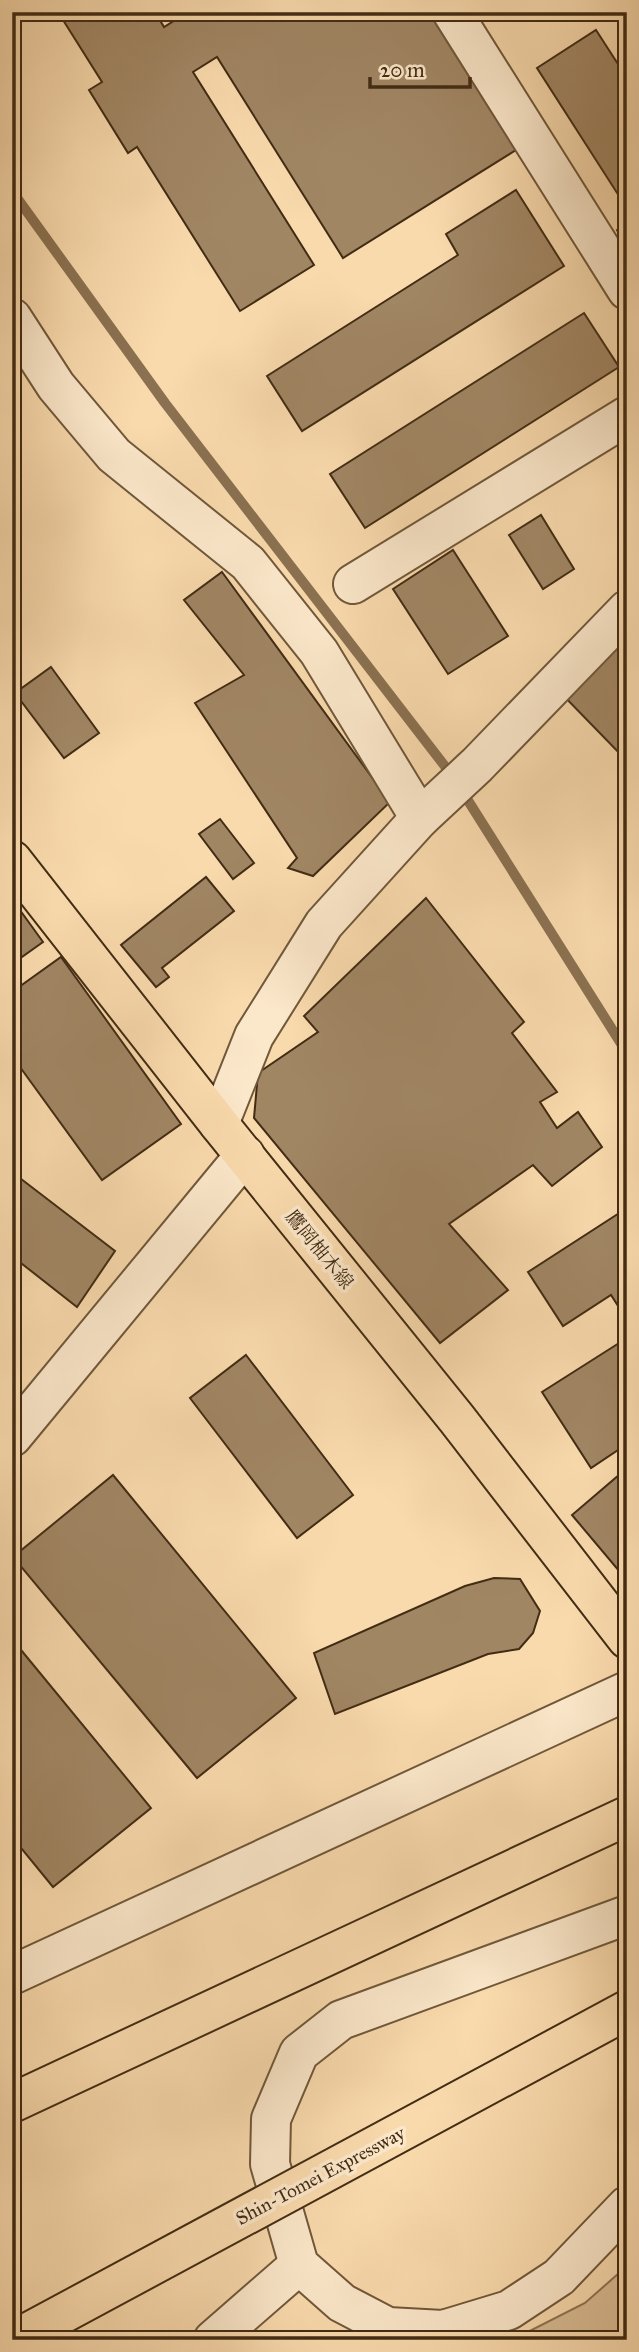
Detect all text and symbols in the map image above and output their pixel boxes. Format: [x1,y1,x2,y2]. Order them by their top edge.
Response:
scale bar [370,46,469,90]
text: 20 m [380,57,425,83]
street label: 鷹岡柚木線 [281,1205,358,1293]
street label: Shin-Tomei Expressway [232,2121,410,2230]

